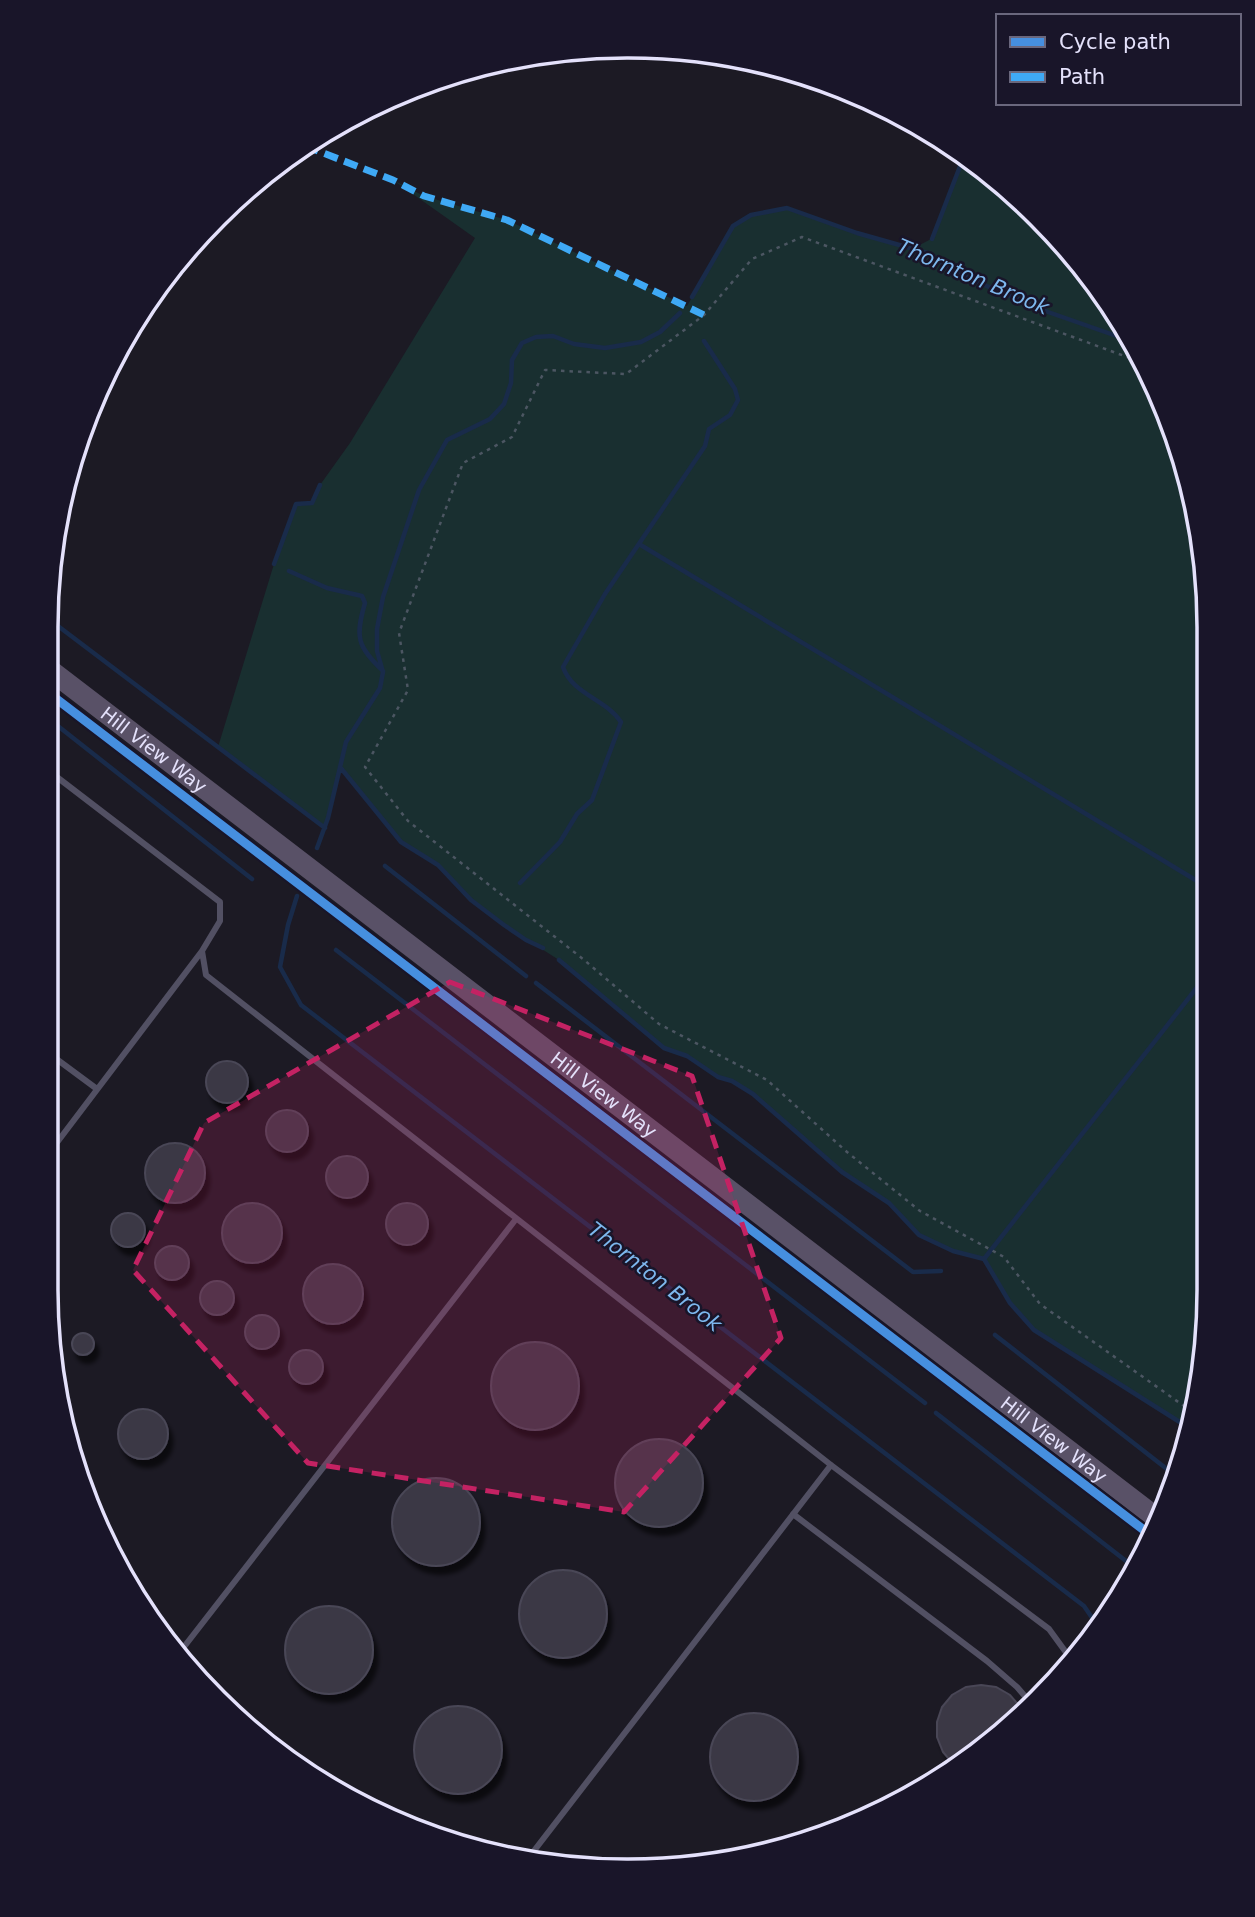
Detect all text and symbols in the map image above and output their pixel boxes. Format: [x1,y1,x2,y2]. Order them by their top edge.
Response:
legend [996,14,1241,105]
text: Cycle path [1059,30,1171,54]
text: Path [1059,65,1105,89]
water label: Thornton Brook [893,234,1053,320]
street label: Hill View Way [97,702,211,797]
street label: Hill View Way [547,1047,661,1142]
water label: Thornton Brook [583,1217,727,1337]
street label: Hill View Way [997,1392,1112,1487]

